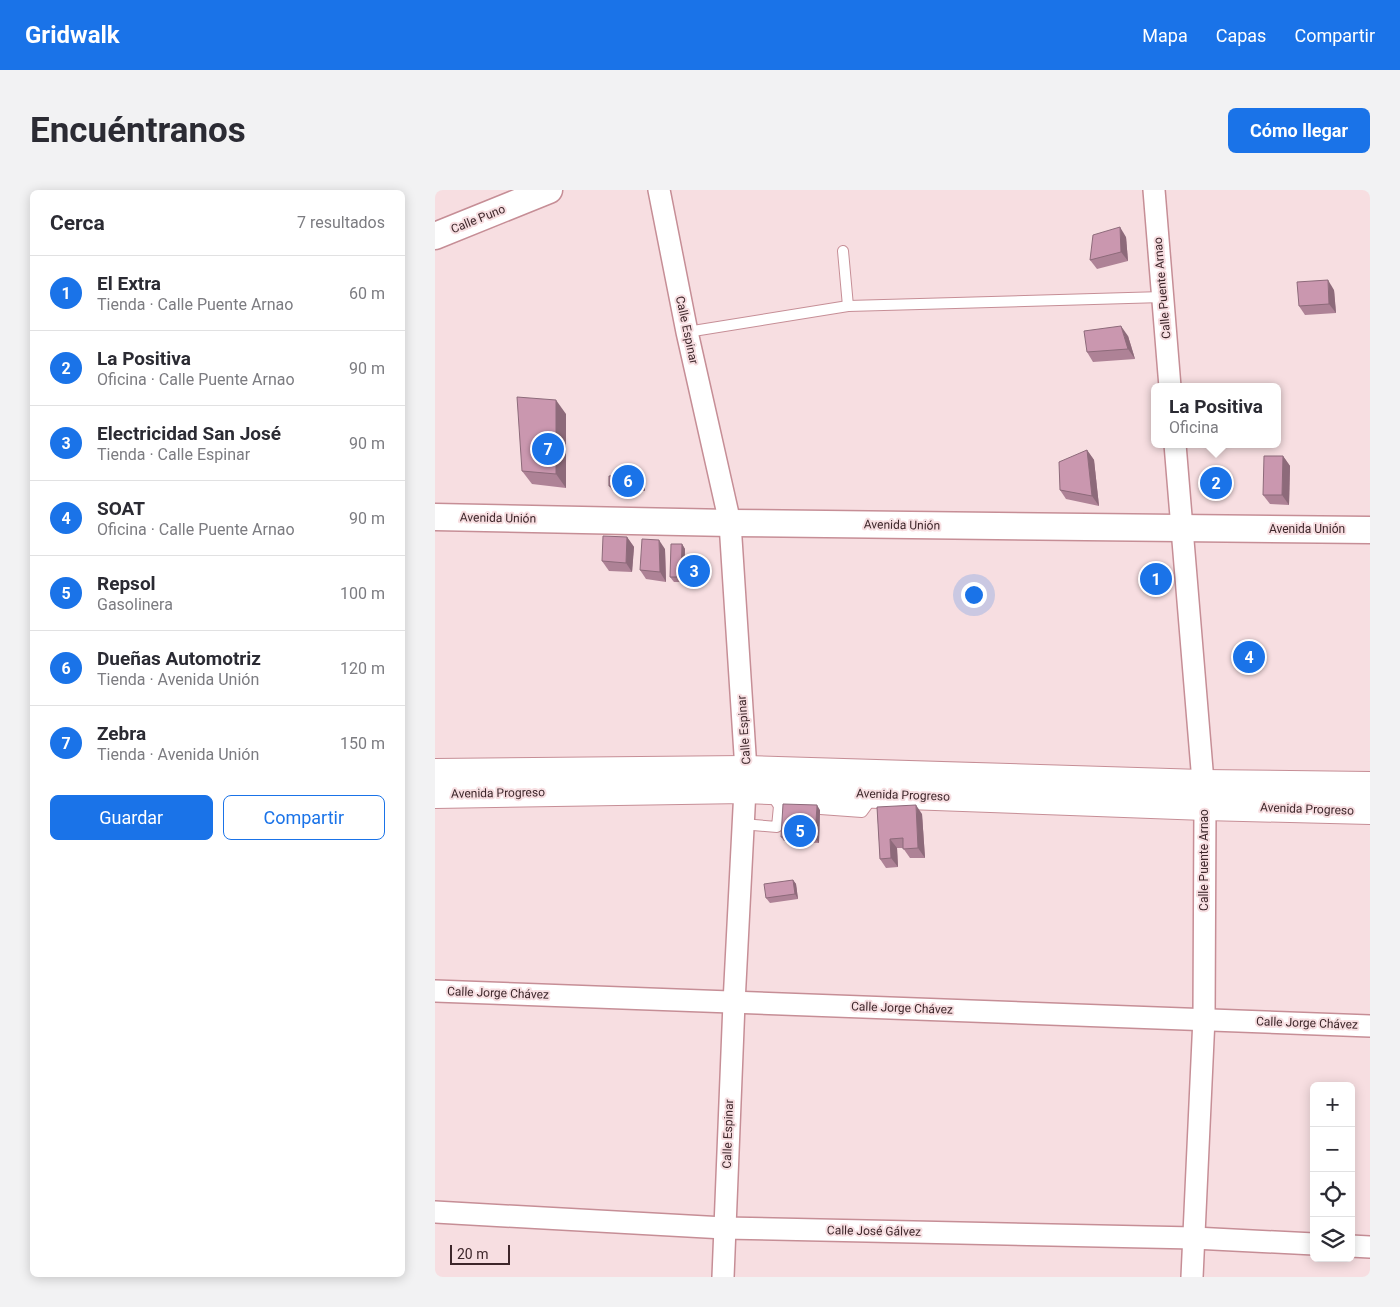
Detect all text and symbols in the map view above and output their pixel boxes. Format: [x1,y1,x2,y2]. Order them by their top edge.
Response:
text: Gridwalk [25,21,120,49]
text: Mapa [1142,25,1188,46]
text: Capas [1216,25,1266,46]
text: Compartir [1294,25,1375,46]
button: Cómo llegar [1228,108,1370,153]
text: Encuéntranos [30,110,246,151]
street label: Calle Puno [449,202,507,236]
text: Cerca [50,211,105,235]
text: 7 resultados [297,213,385,232]
street label: Calle Puente Arnao [1151,237,1173,339]
text: El Extra [97,272,161,295]
text: 1 [61,284,71,303]
text: 60 m [349,284,385,303]
text: Tienda · Calle Puente Arnao [97,295,293,314]
street label: Calle Espinar [673,295,701,365]
text: La Positiva [97,347,191,370]
text: 2 [61,359,71,378]
text: 90 m [349,359,385,378]
text: Oficina · Calle Puente Arnao [97,370,295,389]
popup [1151,383,1281,448]
text: La Positiva [1169,395,1263,418]
text: Oficina [1169,418,1219,437]
text: Electricidad San José [97,422,281,445]
pin: 7 [532,430,564,468]
text: 3 [61,434,71,453]
text: 90 m [349,434,385,453]
text: Tienda · Calle Espinar [97,445,250,464]
pin: 6 [612,462,644,500]
pin: 2 [1200,464,1232,502]
text: SOAT [97,497,145,520]
text: 4 [61,509,71,528]
text: 90 m [349,509,385,528]
street label: Avenida Unión [460,510,536,526]
street label: Avenida Unión [864,517,940,533]
text: Oficina · Calle Puente Arnao [97,520,295,539]
street label: Avenida Unión [1269,522,1345,536]
pin: 3 [678,552,710,590]
pin: 1 [1140,560,1172,598]
text: Repsol [97,572,156,595]
your location [961,582,987,608]
text: 5 [61,584,71,603]
text: 100 m [340,584,385,603]
text: Gasolinera [97,595,173,614]
pin: 4 [1233,638,1265,676]
text: Dueñas Automotriz [97,647,261,670]
text: 6 [61,659,71,678]
text: 120 m [340,659,385,678]
text: Tienda · Avenida Unión [97,670,259,689]
street label: Calle Espinar [735,695,753,765]
text: Zebra [97,722,146,745]
text: 7 [61,734,71,753]
text: 150 m [340,734,385,753]
text: Tienda · Avenida Unión [97,745,259,764]
street label: Avenida Progreso [451,785,545,801]
street label: Avenida Progreso [856,786,950,804]
button: Guardar [50,795,213,840]
button: Compartir [223,795,385,840]
street label: Avenida Progreso [1260,800,1354,818]
street label: Calle Puente Arnao [1197,809,1211,911]
pin: 5 [784,812,816,850]
street label: Calle Jorge Chávez [447,984,549,1002]
street label: Calle Jorge Chávez [851,999,953,1017]
street label: Calle Jorge Chávez [1256,1014,1358,1032]
map controls [1310,1082,1355,1262]
button: + [1310,1082,1355,1127]
street label: Calle Espinar [720,1099,736,1169]
button: − [1310,1127,1355,1172]
button: locate [1310,1172,1355,1217]
button: layers [1310,1217,1355,1262]
street label: Calle José Gálvez [827,1223,921,1239]
scale bar [450,1242,510,1265]
text: 20 m [457,1246,489,1262]

